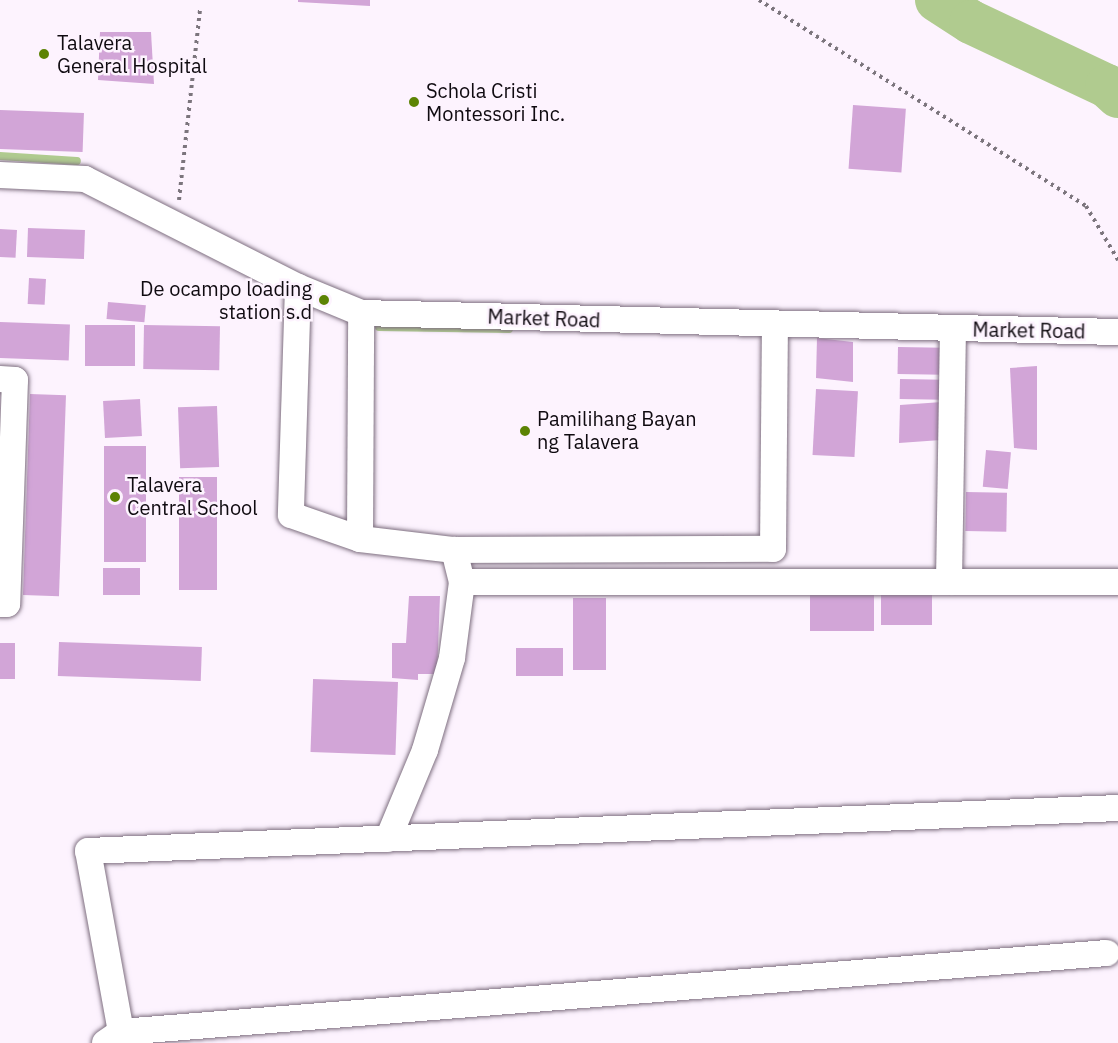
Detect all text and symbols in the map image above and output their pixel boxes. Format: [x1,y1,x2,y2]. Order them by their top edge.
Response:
place label: Talavera General Hospital [57,30,207,77]
marker: Talavera General Hospital [35,45,53,63]
place label: Schola Cristi Montessori Inc. [426,78,565,125]
marker: Schola Cristi Montessori Inc. [407,95,421,109]
place label: De ocampo loading station s.d [140,276,312,323]
marker: De ocampo loading station s.d [317,293,331,307]
street label: Market Road [487,304,601,332]
street label: Market Road [972,317,1086,343]
place label: Pamilihang Bayan ng Talavera [537,407,697,454]
marker: Pamilihang Bayan ng Talavera [518,424,532,438]
place label: Talavera Central School [127,473,258,520]
marker: Talavera Central School [108,490,122,504]

